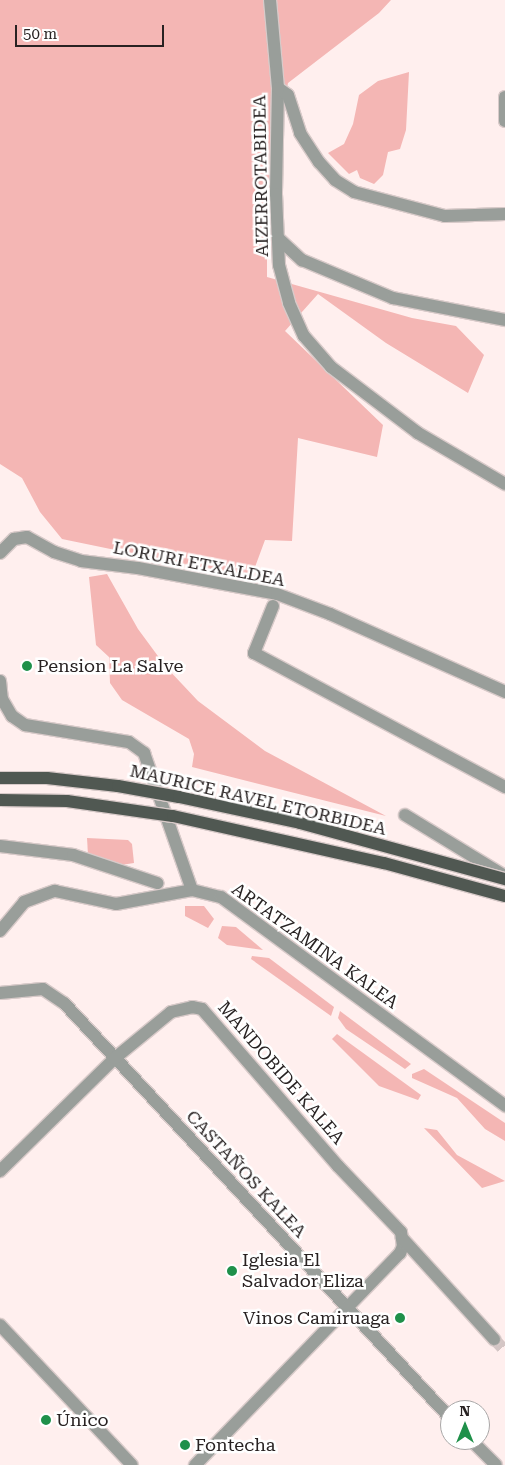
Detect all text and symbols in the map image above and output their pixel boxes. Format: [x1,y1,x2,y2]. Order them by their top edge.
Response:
scale bar [18,15,166,47]
text: 50 m [23,25,57,43]
street label: AIZERROTABIDEA [249,95,273,257]
street label: LORURI ETXALDEA [111,537,287,591]
place label: Pension La Salve [37,655,183,677]
marker: Pension La Salve [21,660,33,672]
street label: MAURICE RAVEL ETORBIDEA [128,760,388,840]
street label: ARTATZAMINA KALEA [228,878,402,1014]
street label: MANDOBIDE KALEA [213,997,349,1149]
street label: CASTAÑOS KALEA [181,1106,311,1242]
place label: Iglesia El Salvador Eliza [242,1250,364,1292]
marker: Iglesia El Salvador Eliza [226,1265,238,1277]
place label: Vinos Camiruaga [243,1307,390,1329]
marker: Vinos Camiruaga [394,1312,406,1324]
north arrow [440,1400,490,1450]
text: N [460,1403,470,1419]
place label: Único [56,1409,109,1431]
marker: Único [40,1414,52,1426]
place label: Fontecha [195,1434,276,1456]
marker: Fontecha [179,1439,191,1451]

